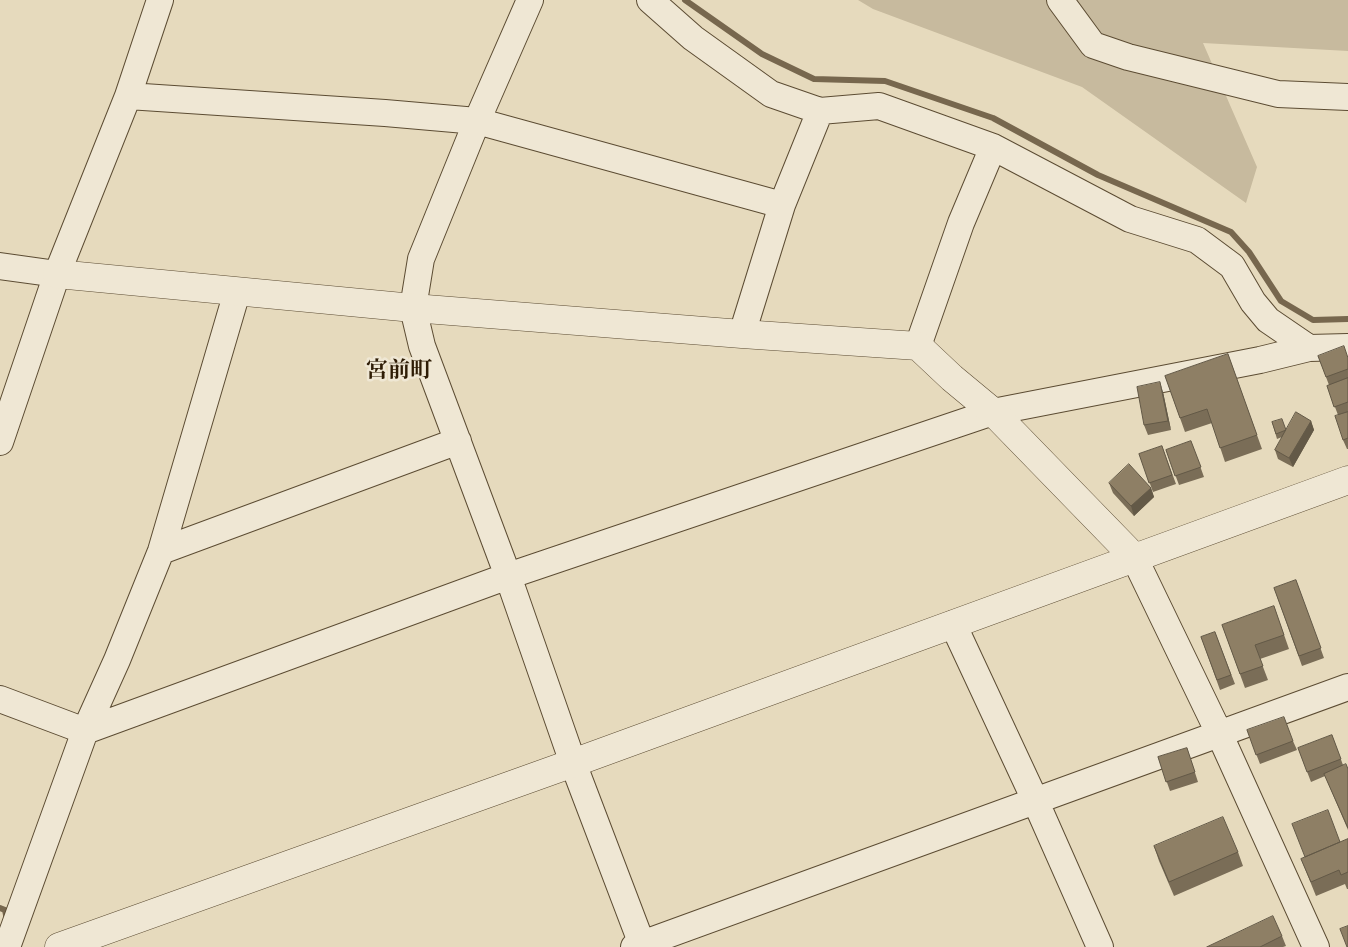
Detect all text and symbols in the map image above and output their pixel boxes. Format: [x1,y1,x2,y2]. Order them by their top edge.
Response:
district label: 宮前町 [366,359,432,385]

